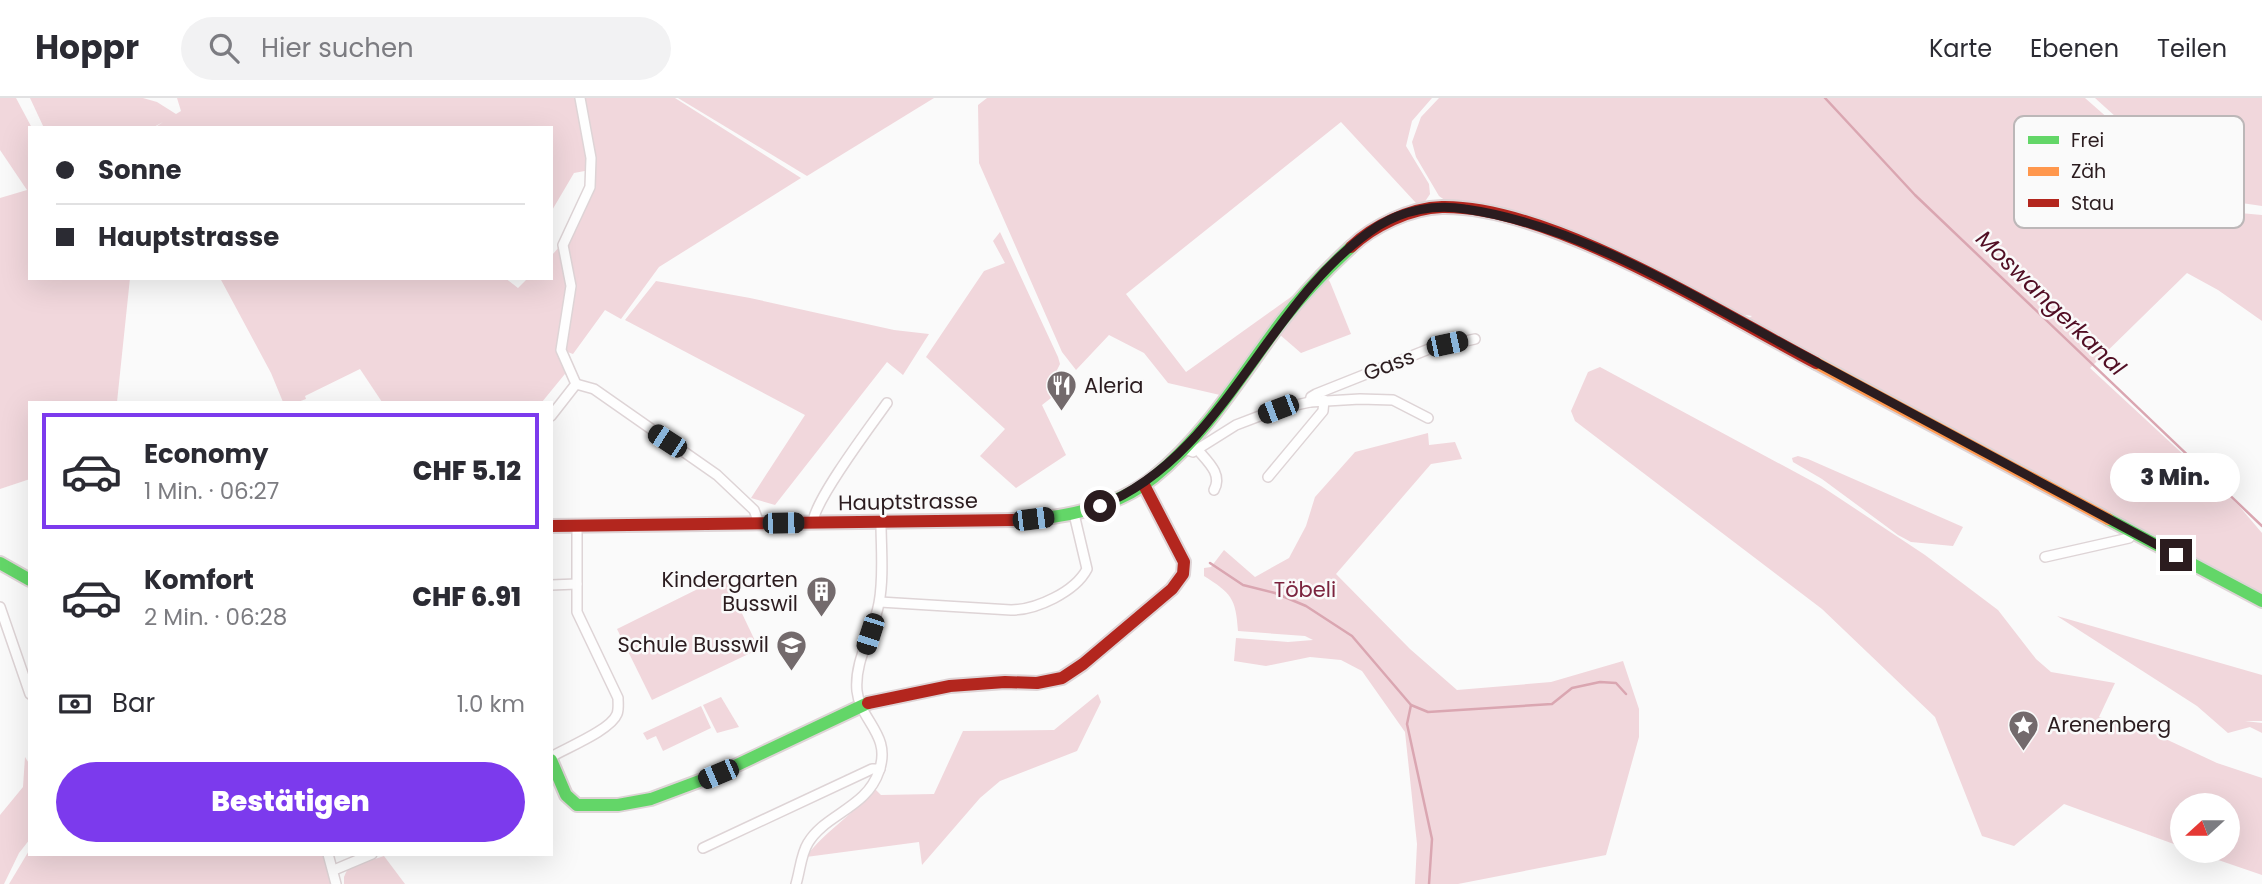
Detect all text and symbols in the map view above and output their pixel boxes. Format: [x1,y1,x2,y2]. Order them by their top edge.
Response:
search box [181,17,671,80]
text: Hoppr [35,24,139,71]
icon: search [205,29,243,67]
text: Hier suchen [261,30,414,66]
text: Karte [1929,32,1992,65]
text: Ebenen [2030,32,2119,65]
text: Teilen [2157,32,2227,65]
legend [2014,116,2244,228]
text: Frei [2071,127,2104,154]
text: Sonne [98,152,182,188]
text: Zäh [2071,158,2106,185]
text: Stau [2071,190,2114,217]
text: Hauptstrasse [98,219,279,255]
water label: Moswangerkanal [1969,223,2133,383]
car [1425,329,1470,359]
street label: Gass [1359,342,1419,387]
restaurant icon: Aleria [1044,369,1078,413]
place label: Aleria [1084,371,1144,400]
car [1255,392,1302,426]
car [644,421,691,461]
text: Economy [144,436,268,472]
icon: car [60,440,123,503]
text: CHF 5.12 [413,453,521,489]
callout: 3 Min. [2111,454,2241,503]
text: 3 Min. [2140,461,2210,493]
text: 1 Min. · 06:27 [144,475,279,507]
street label: Hauptstrasse [838,486,978,517]
route start [1084,490,1116,522]
car [1011,506,1056,532]
car [762,512,805,534]
route end [2160,539,2192,571]
text: Komfort [144,562,254,598]
place label: Kindergarten Busswil [661,565,798,618]
icon: car [60,566,123,629]
building icon: Kindergarten Busswil [804,575,838,619]
park label: Töbeli [1274,575,1336,604]
text: CHF 6.91 [412,579,521,615]
text: 2 Min. · 06:28 [144,601,287,633]
car [854,611,887,657]
school or university icon: Schule Busswil [775,628,809,672]
place label: Schule Busswil [617,630,769,659]
icon: cash [56,685,94,723]
text: Bar [112,685,155,721]
text: 1.0 km [457,688,525,720]
place icon: Arenenberg [2007,708,2041,752]
place label: Arenenberg [2047,710,2171,739]
car [695,756,742,792]
button: Bestätigen [56,762,525,842]
north arrow [2170,793,2240,863]
map controls [2170,793,2240,863]

